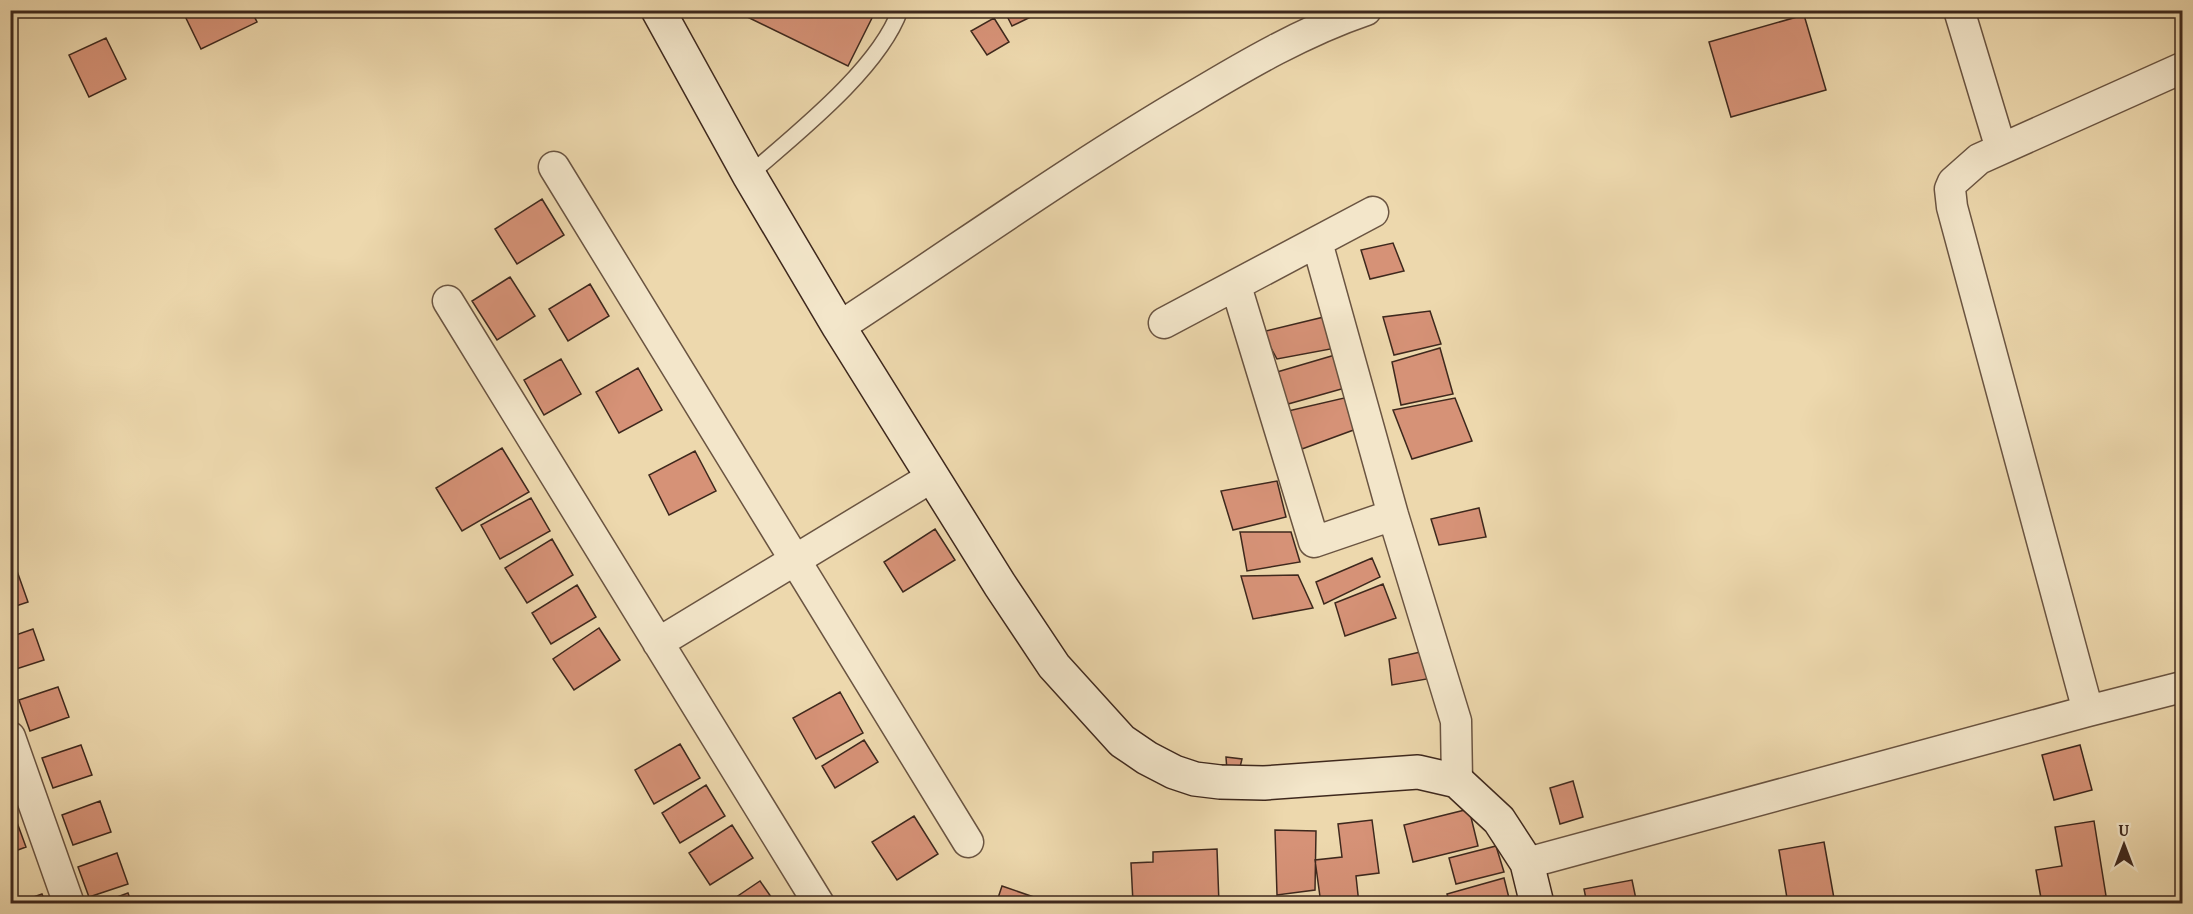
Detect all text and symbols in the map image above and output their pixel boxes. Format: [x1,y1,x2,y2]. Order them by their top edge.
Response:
north arrow [2094,815,2154,875]
text: U [2119,818,2130,842]

